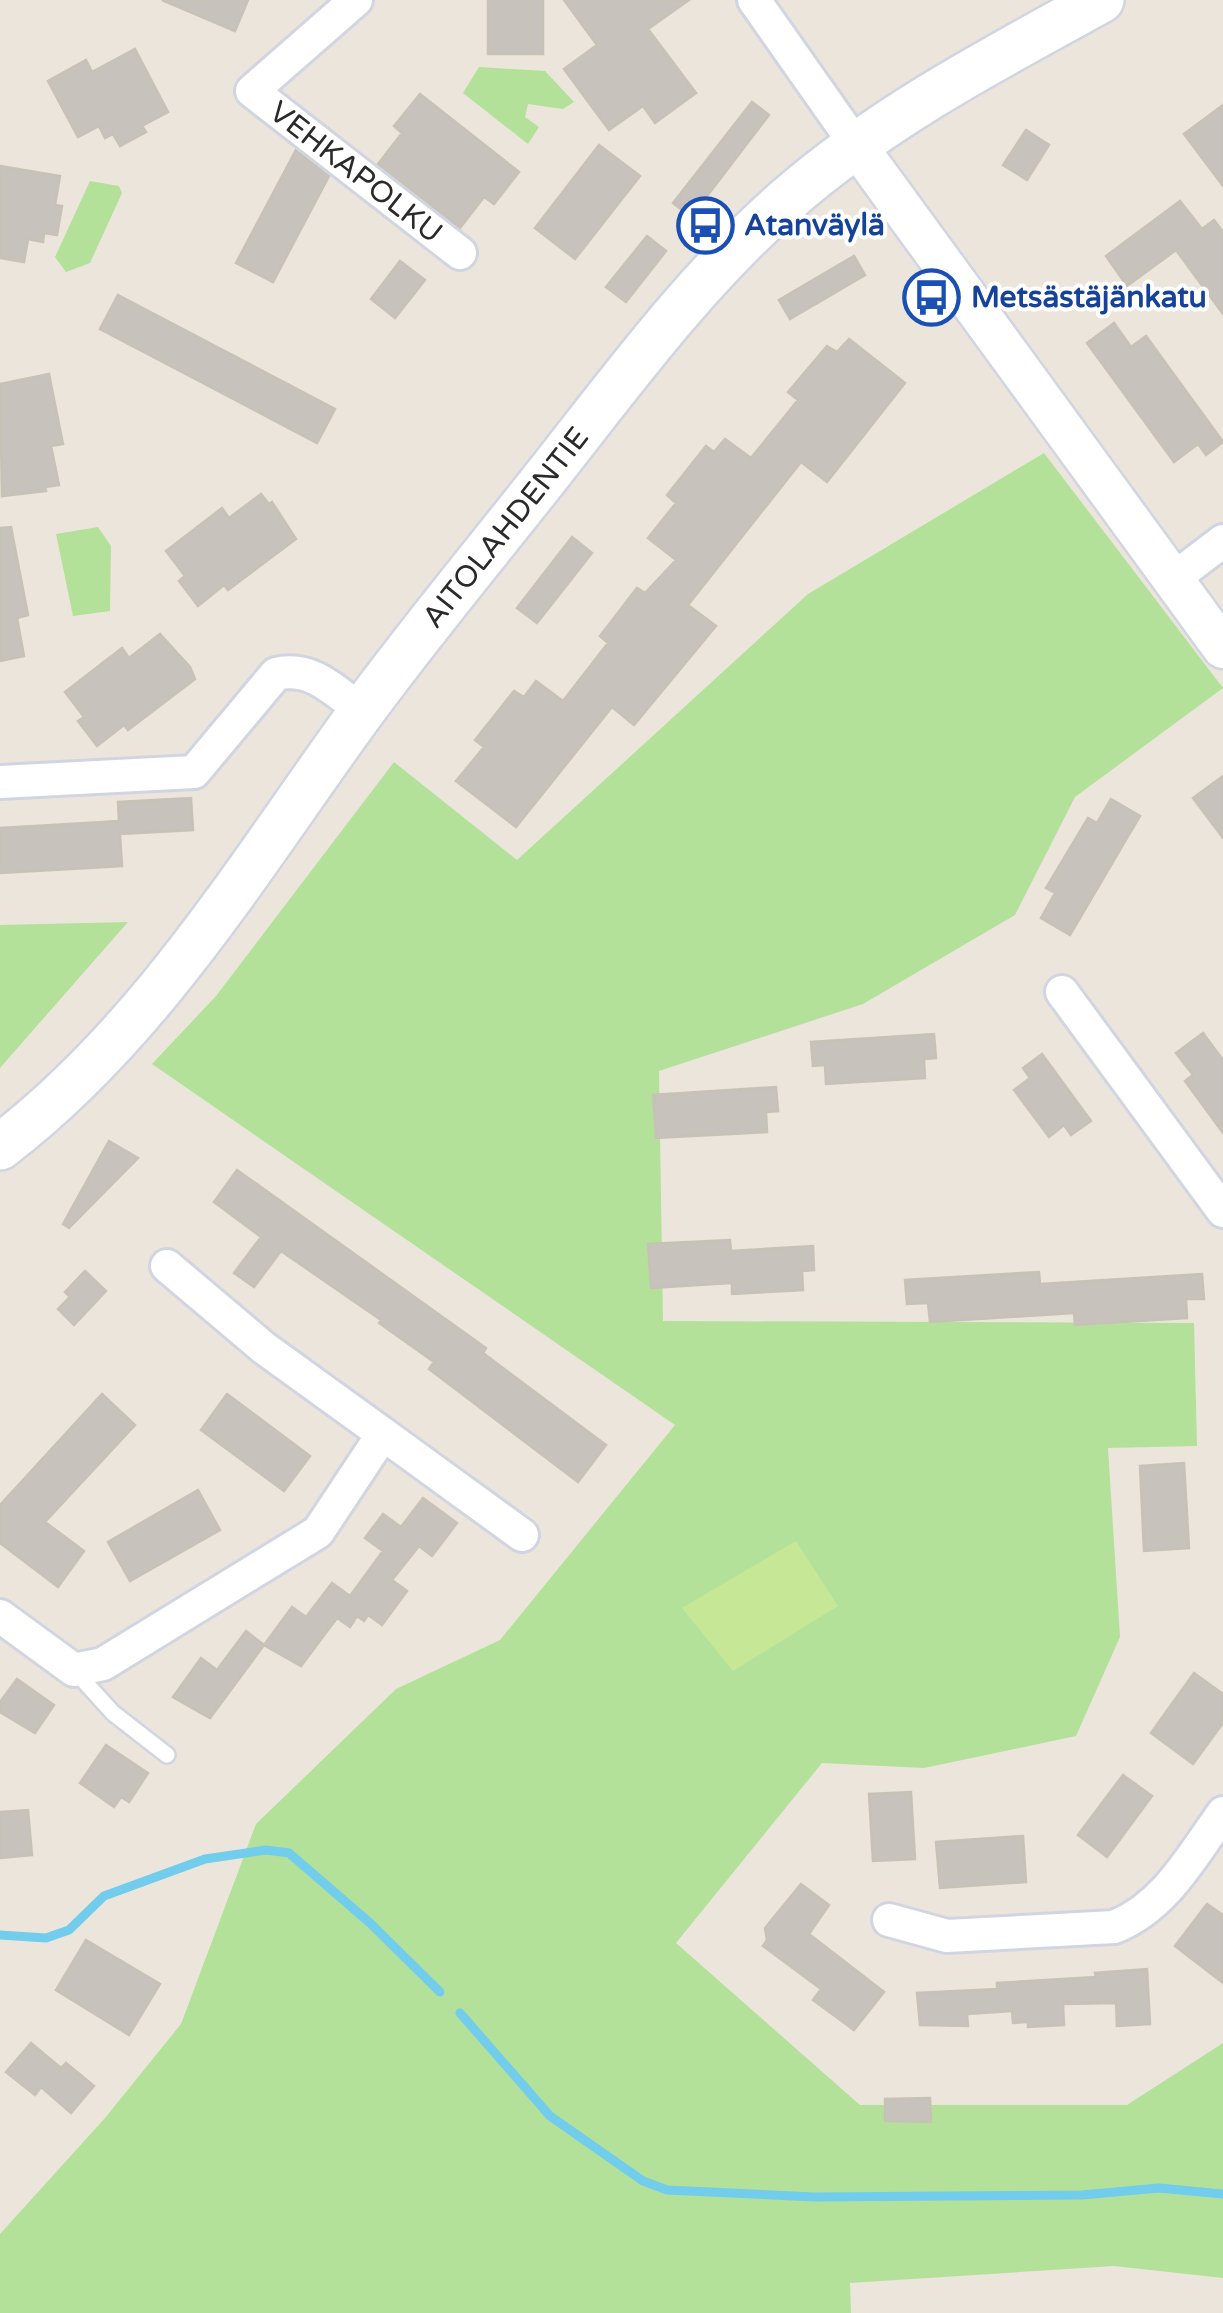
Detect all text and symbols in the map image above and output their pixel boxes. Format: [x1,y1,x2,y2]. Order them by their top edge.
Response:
street label: VEHKAPOLKU [262,93,450,251]
bus stop icon: Atanväylä [675,195,735,255]
place label: Atanväylä [744,207,885,244]
bus stop icon: Metsästäjänkatu [902,267,962,327]
place label: Metsästäjänkatu [971,279,1207,316]
street label: AITOLAHDENTIE [414,420,596,635]

